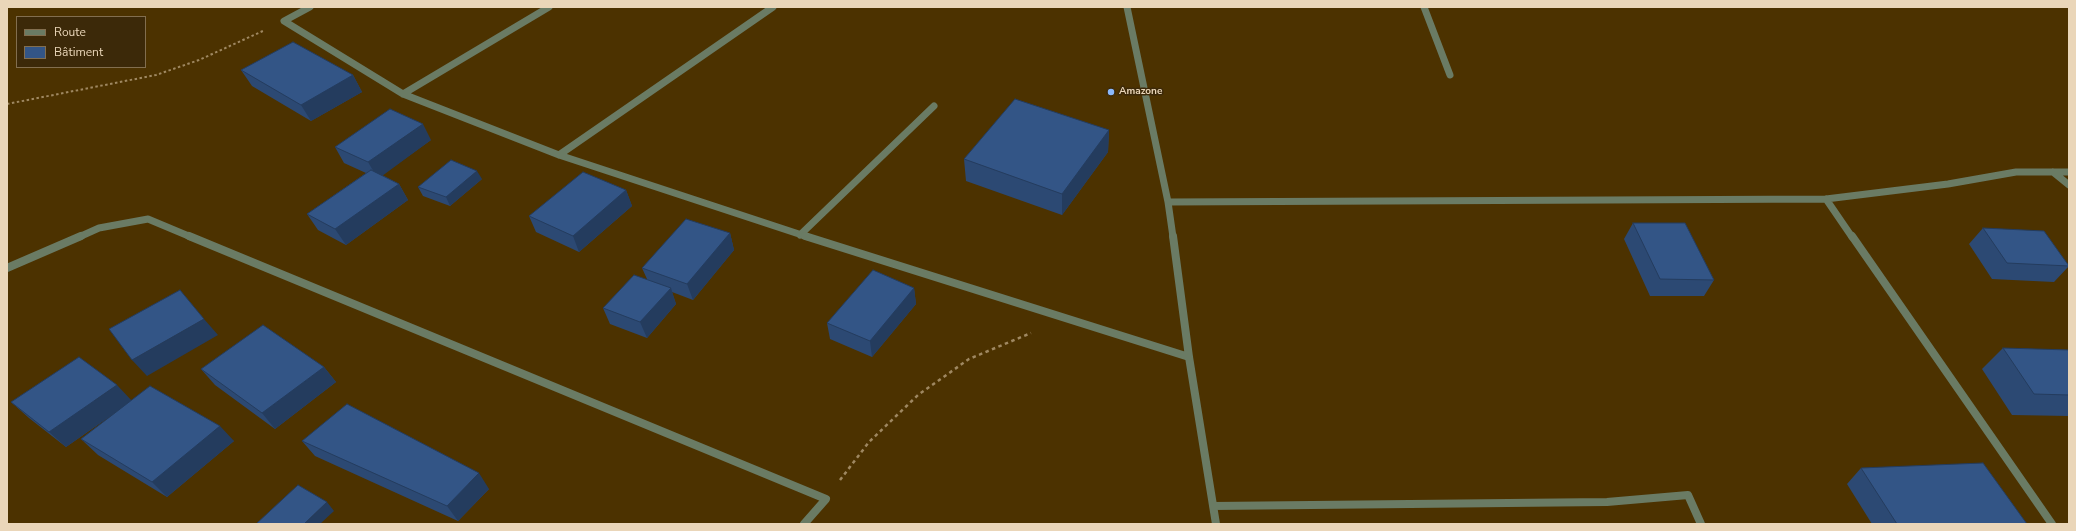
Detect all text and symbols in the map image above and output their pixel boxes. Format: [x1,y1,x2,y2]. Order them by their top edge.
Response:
legend [16,16,146,68]
text: Route [54,24,86,40]
text: Bâtiment [54,44,103,60]
place label: Amazone [1119,86,1162,98]
marker: Amazone [1106,87,1116,97]

